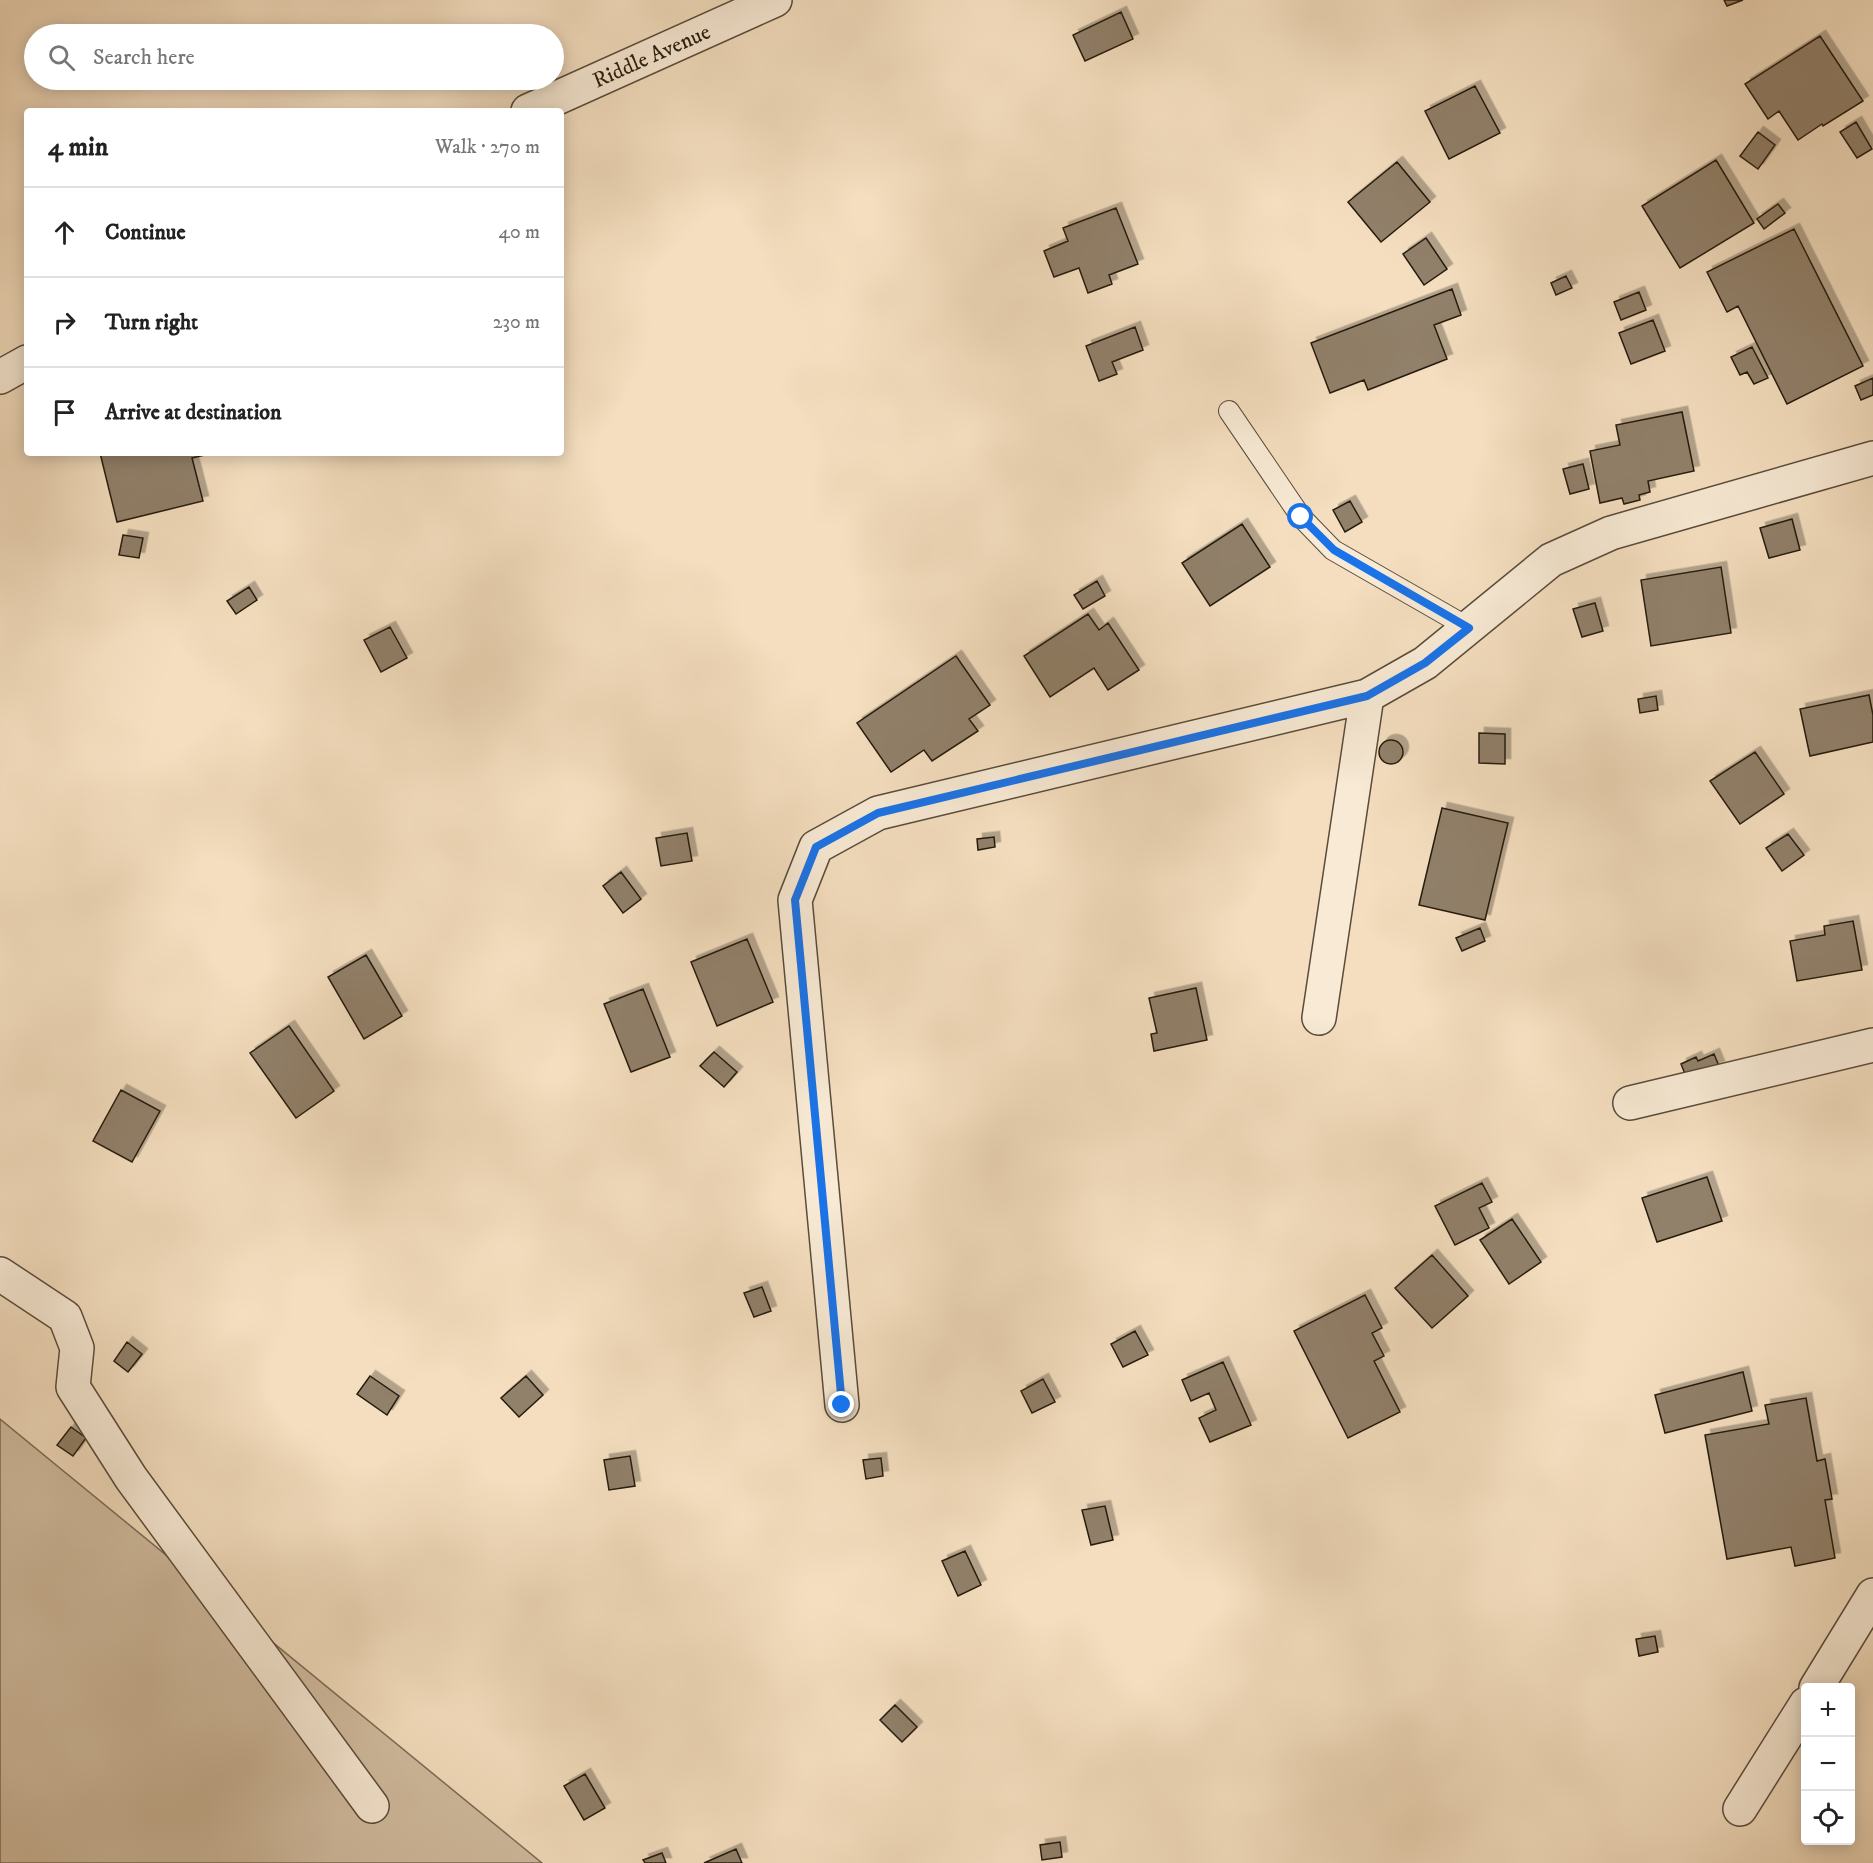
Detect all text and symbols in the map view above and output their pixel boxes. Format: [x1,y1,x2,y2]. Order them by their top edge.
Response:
street label: Riddle Avenue [589,18,715,94]
search box [24,24,564,90]
icon: search [45,41,78,74]
text: Search here [93,44,195,71]
text: 4 min [48,131,108,164]
text: Walk · 270 m [435,135,540,160]
icon: ahead [48,216,81,249]
text: Continue [105,219,186,246]
text: 40 m [498,220,540,245]
icon: right [48,306,81,339]
text: Turn right [105,309,198,336]
text: 230 m [493,310,540,335]
icon: arrive [48,396,81,429]
text: Arrive at destination [105,399,282,426]
route start [1287,503,1313,529]
route end [828,1391,854,1417]
map controls [1801,1683,1855,1845]
button: + [1801,1683,1855,1737]
button: − [1801,1737,1855,1791]
button: locate [1801,1791,1855,1845]

